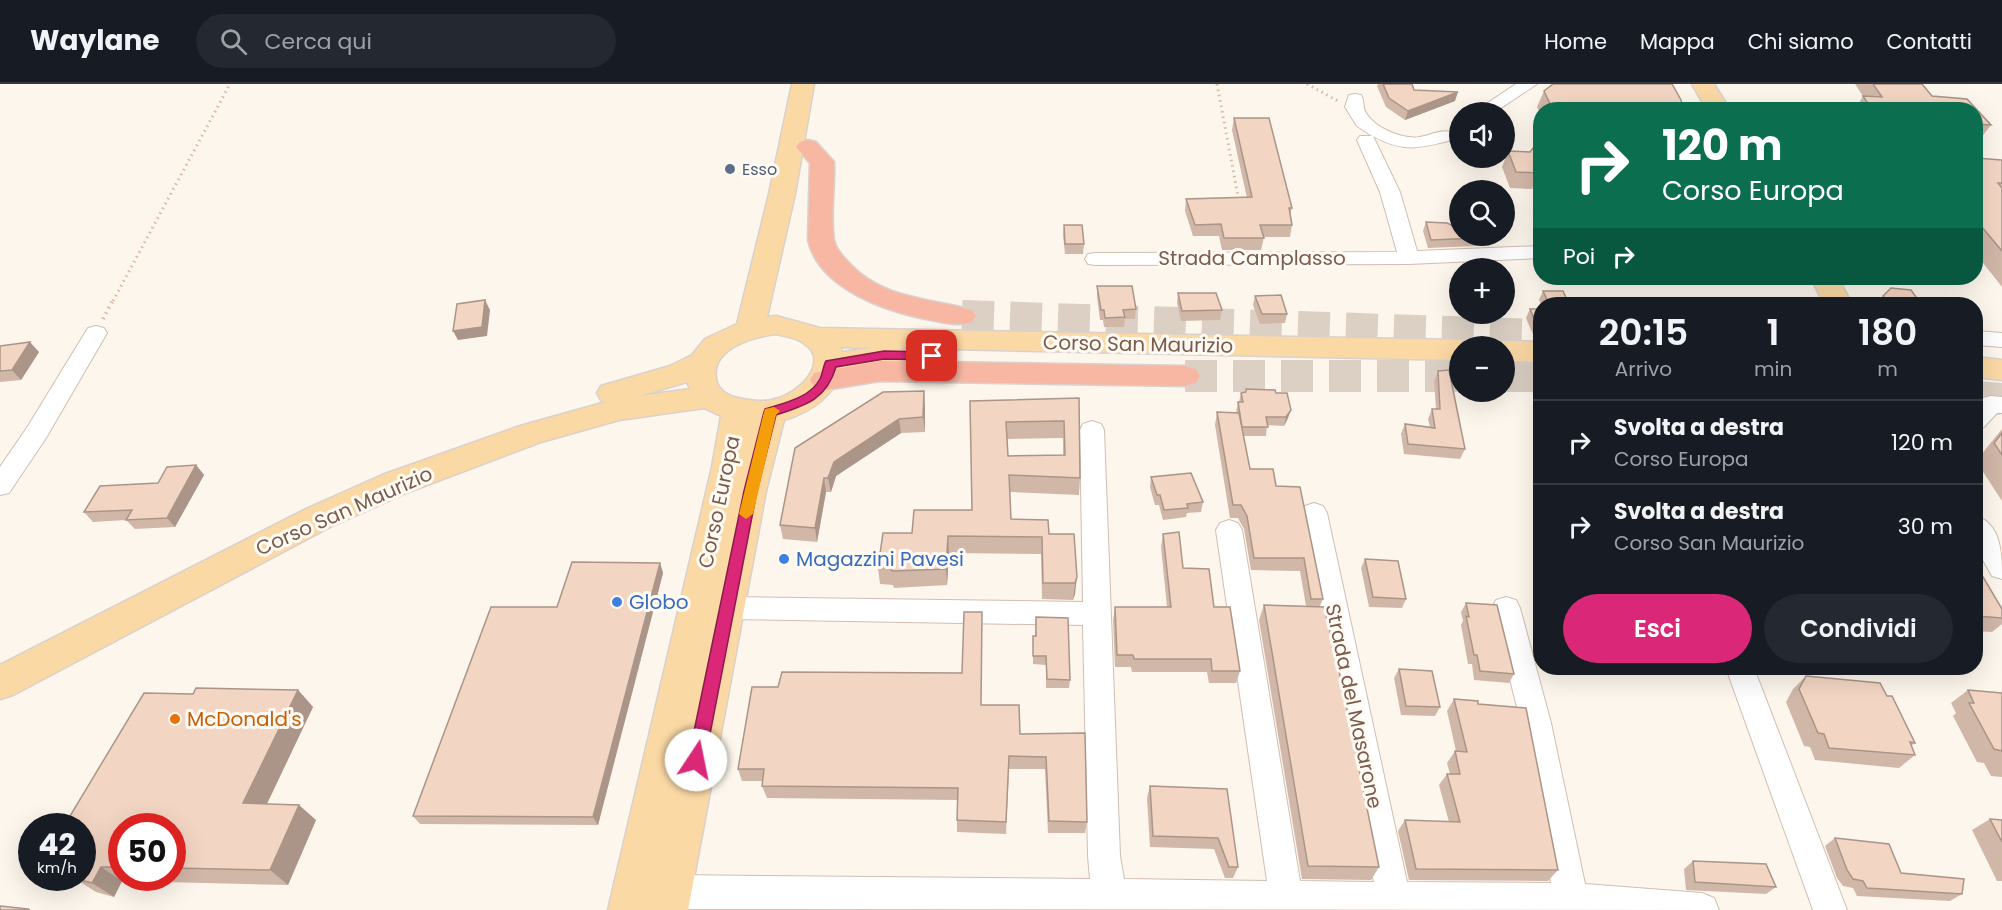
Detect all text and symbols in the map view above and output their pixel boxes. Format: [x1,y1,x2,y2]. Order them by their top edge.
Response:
search box [196,14,616,68]
text: Waylane [30,21,160,60]
icon: search [217,25,250,58]
text: Cerca qui [265,26,372,57]
text: Home [1544,27,1607,56]
text: Mappa [1640,27,1715,56]
text: Chi siamo [1748,27,1854,56]
text: Contatti [1887,27,1972,56]
map controls [1449,102,1515,402]
button: sound [1449,102,1515,168]
text: 120 m [1662,116,1783,175]
icon: right [1563,126,1641,204]
place label: Esso [742,158,777,181]
marker: Esso [723,162,737,176]
text: Corso Europa [1662,172,1844,209]
button: search [1449,180,1515,246]
icon: right [1607,240,1640,273]
text: Poi [1563,241,1595,272]
street label: Strada Camplasso [1158,244,1346,272]
button: + [1449,258,1515,324]
text: 20:15 [1599,307,1688,358]
text: 1 [1767,307,1780,358]
text: 180 [1858,307,1917,358]
street label: Corso San Maurizio [1043,328,1233,360]
pin [906,330,957,381]
button: − [1449,336,1515,402]
icon: arrive [915,339,948,372]
text: Arrivo [1615,355,1672,383]
text: min [1754,355,1792,383]
text: m [1877,355,1898,383]
text: Svolta a destra [1614,412,1784,443]
icon: right [1563,426,1596,459]
text: 120 m [1891,427,1953,458]
street label: Corso Europa [691,433,747,571]
text: Corso Europa [1614,445,1749,473]
street label: Corso San Maurizio [251,459,437,563]
text: Svolta a destra [1614,496,1784,527]
icon: right [1563,510,1596,543]
text: 30 m [1898,511,1953,542]
text: Corso San Maurizio [1614,529,1804,557]
place label: Magazzini Pavesi [796,545,964,573]
marker: Magazzini Pavesi [777,552,791,566]
place label: Globo [629,588,689,616]
button: Esci [1563,594,1752,663]
button: Condividi [1764,594,1953,663]
marker: Globo [610,595,624,609]
street label: Strada del Masarone [1319,601,1389,811]
place label: McDonald's [187,705,302,733]
marker: McDonald's [168,712,182,726]
position arrow [664,728,728,792]
speed limit sign: 50 [108,813,186,891]
text: 42 [38,823,76,866]
text: km/h [37,857,77,878]

